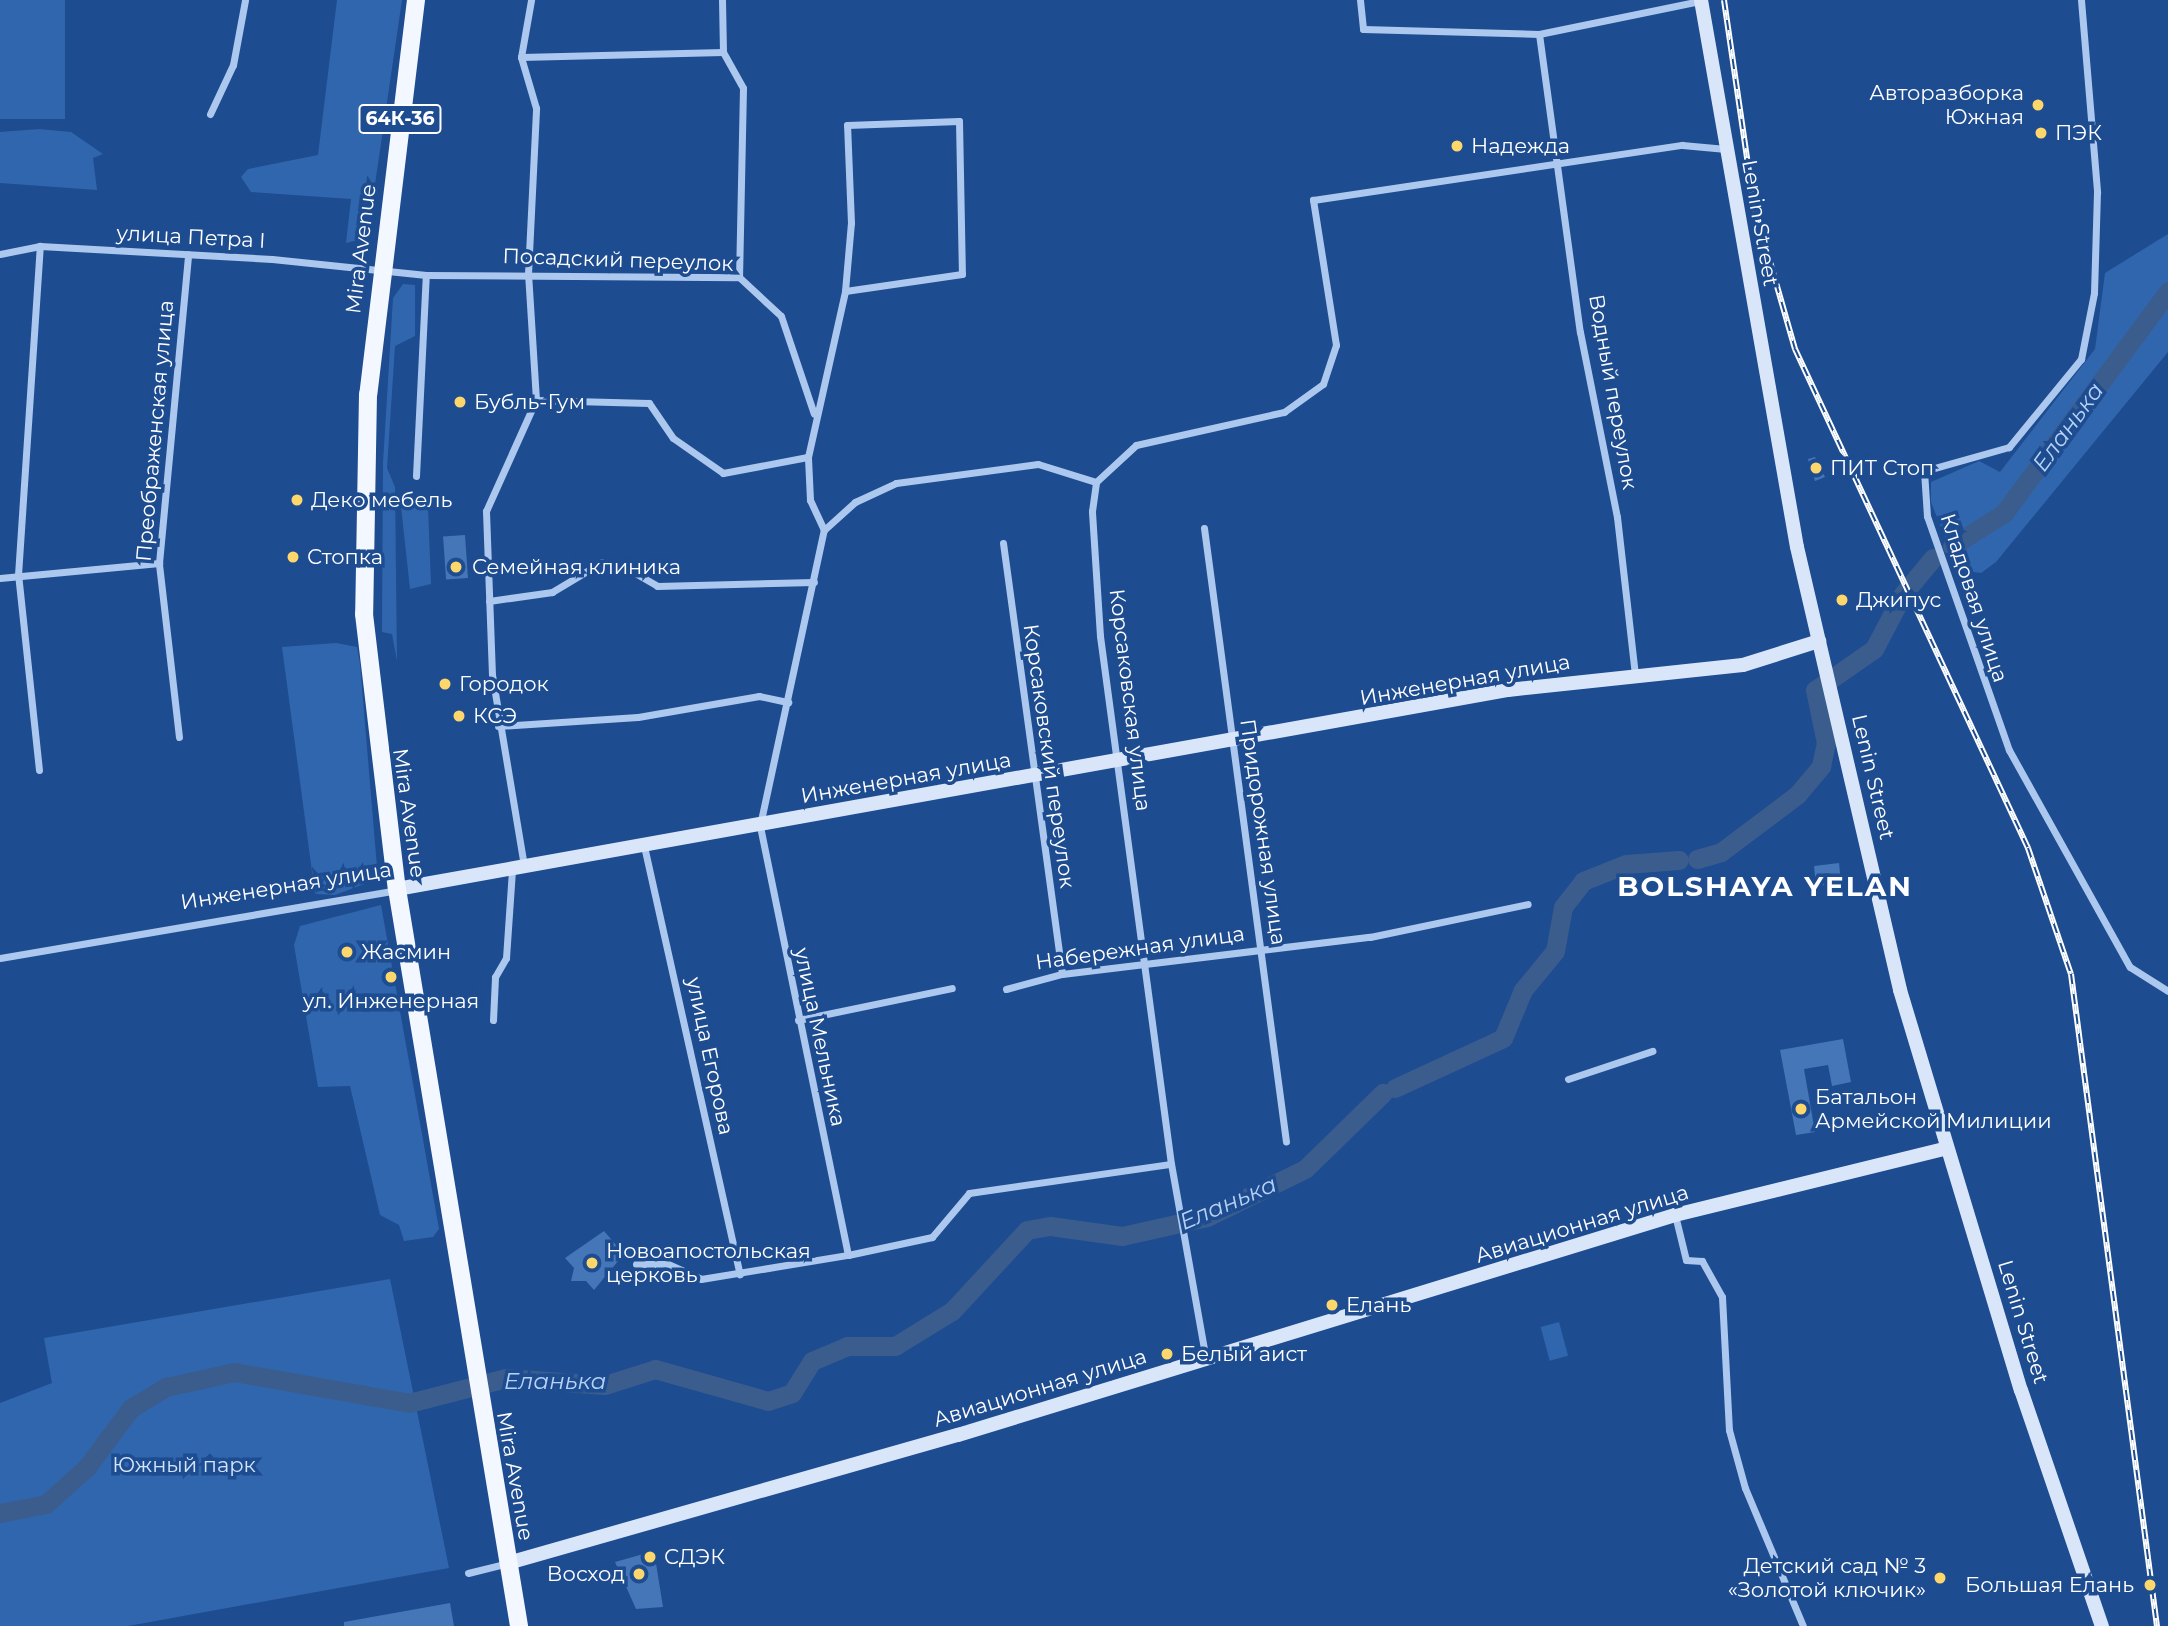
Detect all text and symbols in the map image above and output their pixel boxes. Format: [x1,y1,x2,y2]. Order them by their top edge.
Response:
place label: Авторазборка Южная [1869,80,2024,130]
marker: Авторазборка Южная [2030,97,2046,113]
road number: 64К-36 [358,104,442,134]
place label: ПЭК [2055,120,2102,146]
marker: ПЭК [2033,125,2049,141]
place label: Надежда [1471,133,1570,159]
marker: Надежда [1449,138,1465,154]
street label: Lenin Street [1736,158,1784,288]
street label: Mira Avenue [341,183,381,315]
street label: улица Петра I [116,221,266,253]
street label: Посадский переулок [502,243,734,277]
street label: Водный переулок [1583,292,1643,492]
street label: Преображенская улица [131,299,179,563]
water label: Еланька [2027,377,2109,477]
place label: Бубль-Гум [474,389,585,415]
marker: Бубль-Гум [452,394,468,410]
place label: ПИТ Стоп [1830,455,1934,481]
marker: ПИТ Стоп [1808,460,1824,476]
place label: Деко мебель [311,487,452,513]
marker: Деко мебель [289,492,305,508]
street label: Кладовая улица [1935,511,2013,685]
place label: Стопка [307,544,383,570]
marker: Стопка [285,549,301,565]
place label: Семейная клиника [472,554,681,580]
marker: Семейная клиника [446,557,466,577]
street label: Корсаковская улица [1104,587,1156,813]
place label: Джипус [1856,587,1941,613]
marker: Джипус [1834,592,1850,608]
street label: Корсаковский переулок [1018,622,1080,890]
street label: Инженерная улица [1358,649,1572,711]
place label: Городок [459,671,549,697]
marker: Городок [437,676,453,692]
place label: КСЭ [473,703,517,729]
marker: КСЭ [451,708,467,724]
street label: Lenin Street [1846,712,1900,842]
street label: Придорожная улица [1235,717,1291,947]
street label: Mira Avenue [387,747,431,879]
street label: Инженерная улица [799,747,1013,809]
street label: Инженерная улица [179,857,393,915]
district label: BOLSHAYA YELAN [1619,869,1911,903]
street label: Набережная улица [1034,921,1246,975]
place label: Жасмин [361,939,451,965]
marker: Жасмин [339,944,355,960]
street label: улица Мельника [789,945,851,1129]
marker: ул. Инженерная [383,969,399,985]
street label: улица Егорова [681,975,739,1137]
place label: ул. Инженерная [303,988,479,1014]
place label: Батальон Армейской Милиции [1815,1084,2052,1134]
marker: Батальон Армейской Милиции [1793,1101,1809,1117]
water label: Еланька [1175,1170,1281,1236]
street label: Авиационная улица [1472,1180,1692,1268]
place label: Новоапостольская церковь [606,1238,811,1288]
marker: Новоапостольская церковь [584,1255,600,1271]
street label: Lenin Street [1992,1257,2054,1387]
place label: Елань [1346,1292,1411,1318]
marker: Елань [1324,1297,1340,1313]
place label: Белый аист [1181,1341,1307,1367]
street label: Авиационная улица [930,1344,1150,1432]
marker: Белый аист [1159,1346,1175,1362]
water label: Еланька [504,1367,606,1395]
street label: Mira Avenue [491,1410,539,1542]
park label: Южный парк [112,1452,256,1478]
place label: СДЭК [664,1544,725,1570]
marker: СДЭК [642,1549,658,1565]
place label: Детский сад № 3 «Золотой ключик» [1728,1553,1926,1603]
place label: Восход [547,1561,625,1587]
marker: Восход [631,1566,647,1582]
marker: Детский сад № 3 «Золотой ключик» [1932,1570,1948,1586]
place label: Большая Елань [1965,1572,2134,1598]
marker: Большая Елань [2140,1575,2160,1595]

